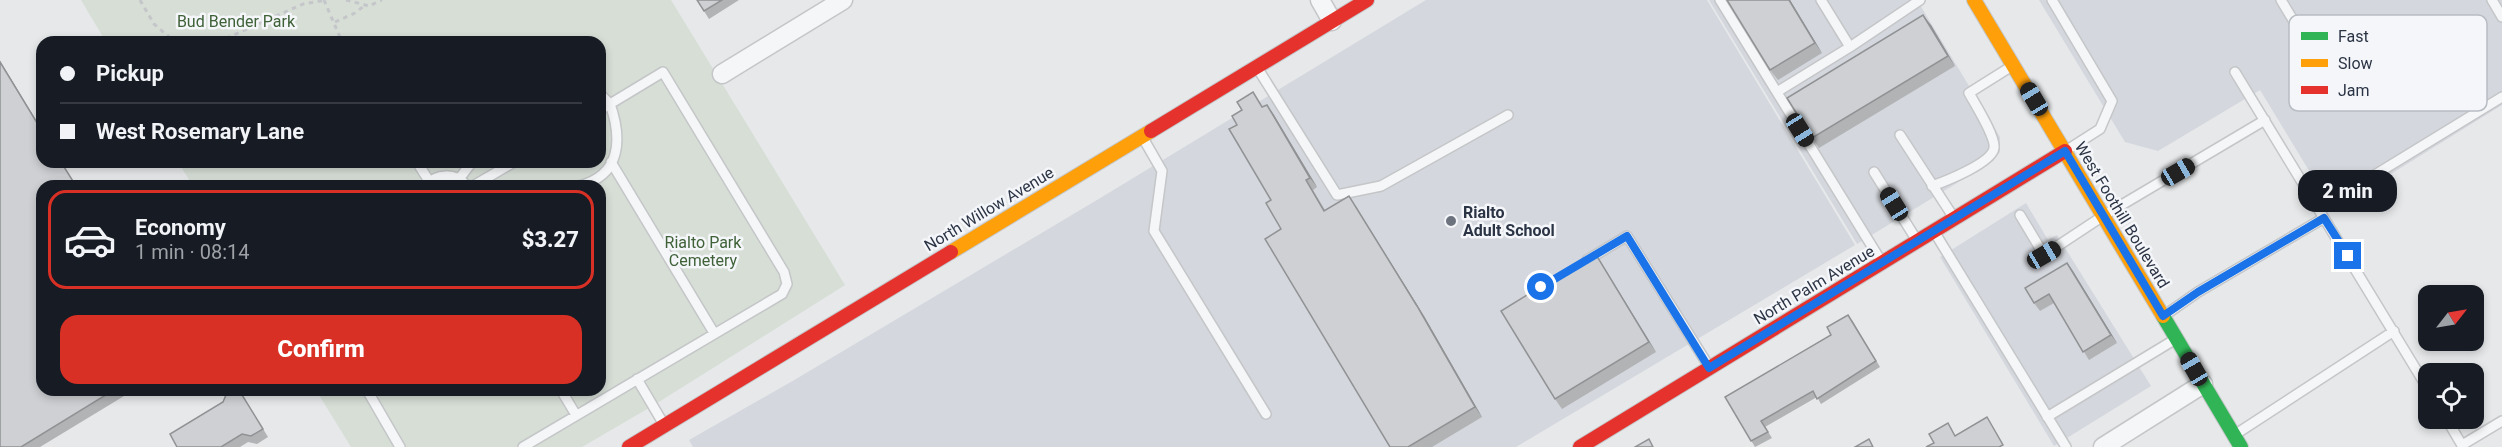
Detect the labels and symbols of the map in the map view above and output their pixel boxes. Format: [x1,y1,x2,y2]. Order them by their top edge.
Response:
park label: Bud Bender Park [177,12,296,31]
legend [2289,15,2487,111]
text: Fast [2338,27,2369,46]
text: Slow [2338,54,2373,73]
car [2017,79,2051,119]
text: Jam [2338,81,2370,100]
car [1783,110,1817,150]
street label: West Foothill Boulevard [2071,138,2173,292]
car [2158,155,2198,189]
street label: North Willow Avenue [921,163,1057,255]
callout: 2 min [2298,169,2398,211]
car [1877,184,1911,224]
place label: Rialto Adult School [1463,203,1555,240]
marker: Rialto Adult School [1444,214,1458,228]
park label: Rialto Park Cemetery [665,233,742,270]
car [2024,238,2064,272]
street label: North Palm Avenue [1750,242,1878,328]
route end [2334,242,2361,269]
route start [1527,273,1554,300]
north arrow [2418,285,2484,351]
car [2177,349,2211,389]

